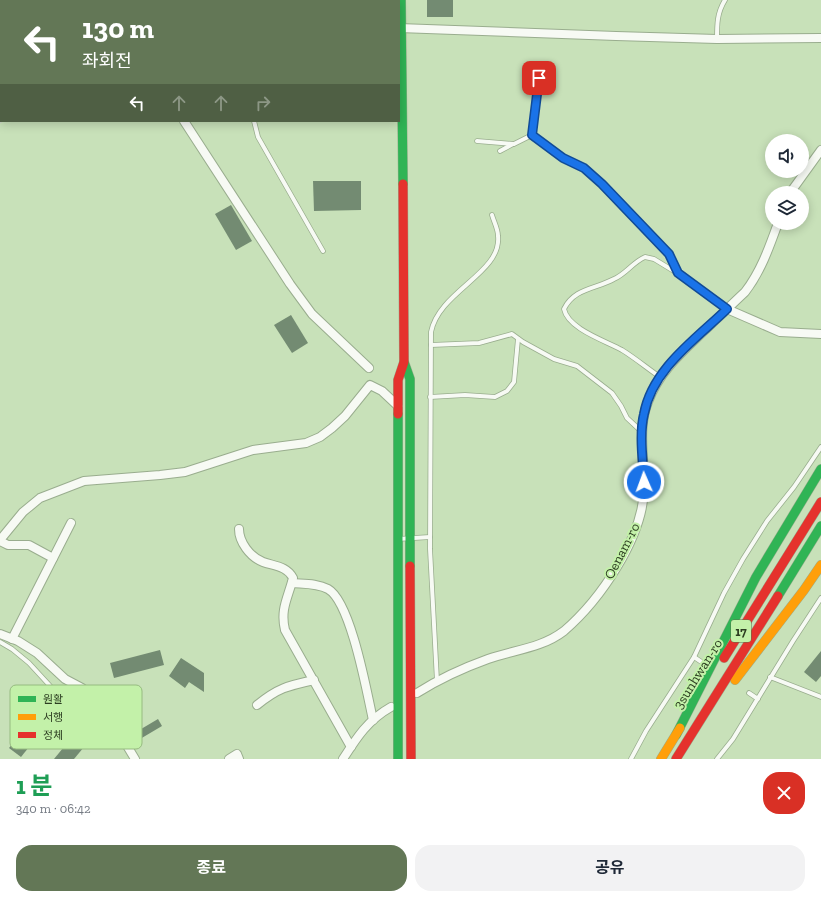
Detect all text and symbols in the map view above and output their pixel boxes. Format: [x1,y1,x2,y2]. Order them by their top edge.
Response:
text: 130 m [82,12,154,45]
icon: left [16,16,68,68]
text: 좌회전 [82,50,132,72]
pin [522,61,556,95]
icon: arrive [528,67,550,89]
icon: left [126,92,148,114]
icon: ahead [168,92,190,114]
icon: ahead [210,92,232,114]
icon: right [252,92,274,114]
map controls [765,134,809,230]
button: sound [765,134,809,178]
button: layers [765,186,809,230]
position arrow [623,461,665,503]
street label: Oenam-ro [601,520,643,582]
road number: 17 [731,620,751,642]
street label: 3sunhwan-ro [670,636,726,712]
legend [10,685,142,749]
text: 원활 [43,693,63,706]
text: 서행 [43,711,63,724]
text: 정체 [43,729,63,742]
text: 1 분 [16,771,52,800]
button: close [763,772,805,814]
text: 340 m · 06:42 [16,801,91,816]
button: 종료 [16,845,407,891]
button: 공유 [415,845,805,891]

